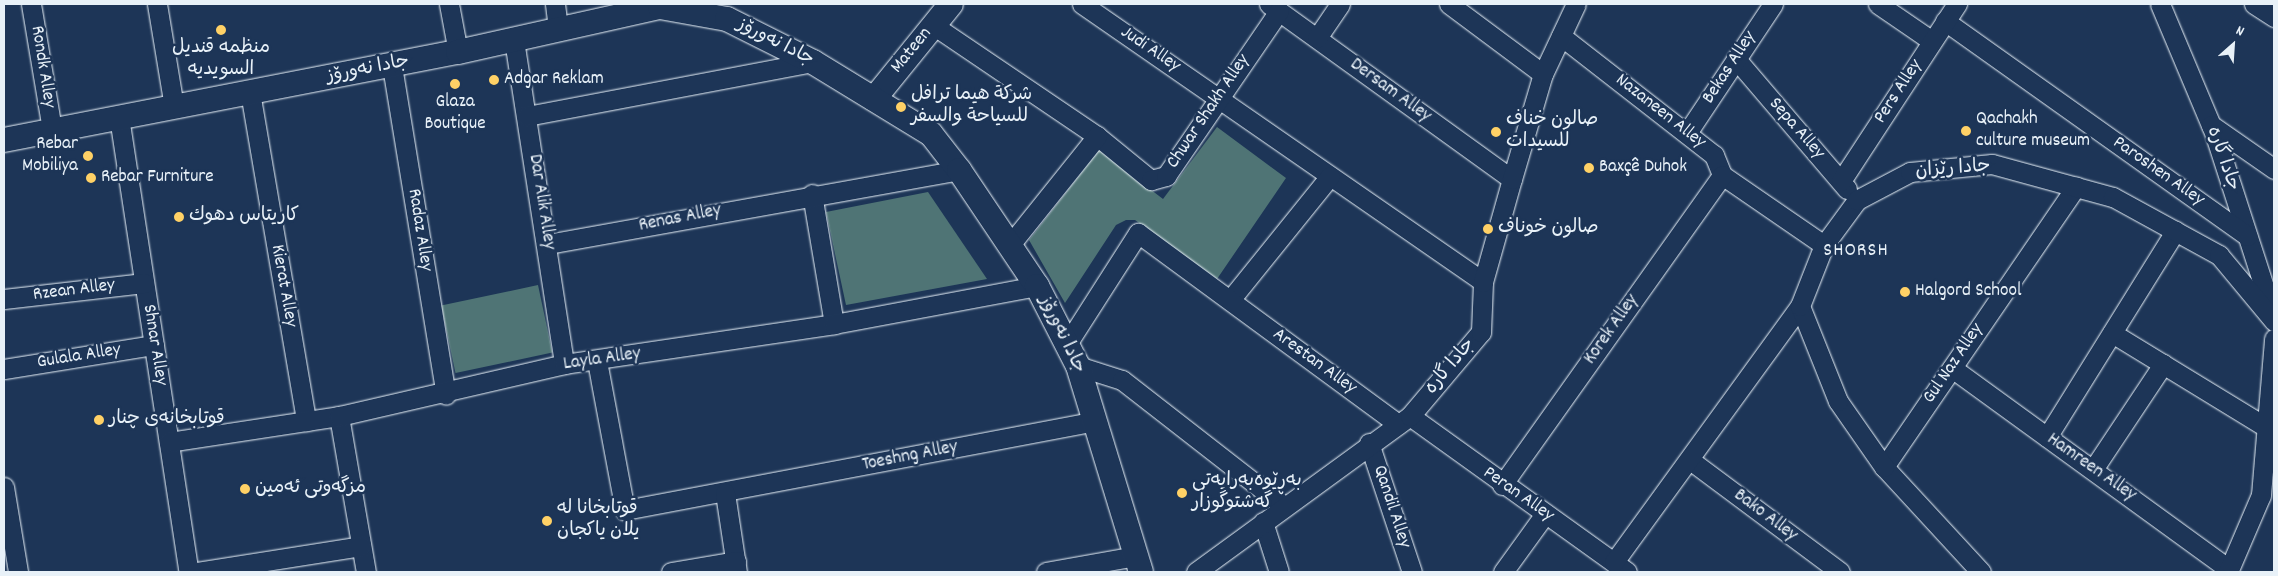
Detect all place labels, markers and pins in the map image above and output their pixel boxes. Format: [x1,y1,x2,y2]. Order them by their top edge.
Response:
marker: منظمه قنديل السويديه [215,24,227,36]
place label: منظمه قنديل السويديه [172,38,270,82]
place label: Adgar Reklam [504,69,604,91]
marker: Adgar Reklam [488,74,500,86]
marker: Glaza Boutique [449,78,461,90]
place label: شركة هيما ترافل للسياحة والسفر [911,85,1032,129]
place label: Glaza Boutique [424,92,486,136]
marker: شركة هيما ترافل للسياحة والسفر [895,101,907,113]
place label: Qachakh culture museum [1976,109,2090,153]
place label: صالون خناف للسيدات [1506,110,1598,154]
marker: Qachakh culture museum [1960,125,1972,137]
marker: صالون خناف للسيدات [1490,126,1502,138]
place label: Rebar Mobiliya [22,134,78,178]
marker: Rebar Mobiliya [82,150,94,162]
place label: Baxçê Duhok [1599,157,1687,179]
marker: Baxçê Duhok [1583,162,1595,174]
place label: Rebar Furniture [101,167,214,189]
marker: Rebar Furniture [85,172,97,184]
place label: كاريتاس دهوك [189,206,299,228]
marker: كاريتاس دهوك [173,211,185,223]
place label: صالون خوناف [1498,218,1599,240]
marker: صالون خوناف [1482,223,1494,235]
place label: Halgord School [1915,281,2021,303]
marker: Halgord School [1899,286,1911,298]
place label: قوتابخانەی چنار [109,409,225,431]
marker: قوتابخانەی چنار [93,414,105,426]
place label: بەڕێوەبەرایەتی گەشتوگوزار [1192,471,1302,515]
place label: مزگەوتی ئەمین [255,478,366,500]
marker: مزگەوتی ئەمین [239,483,251,495]
marker: بەڕێوەبەرایەتی گەشتوگوزار [1176,487,1188,499]
place label: قوتابخانا له يلان ياكجان [557,499,640,543]
marker: قوتابخانا له يلان ياكجان [541,515,553,527]

